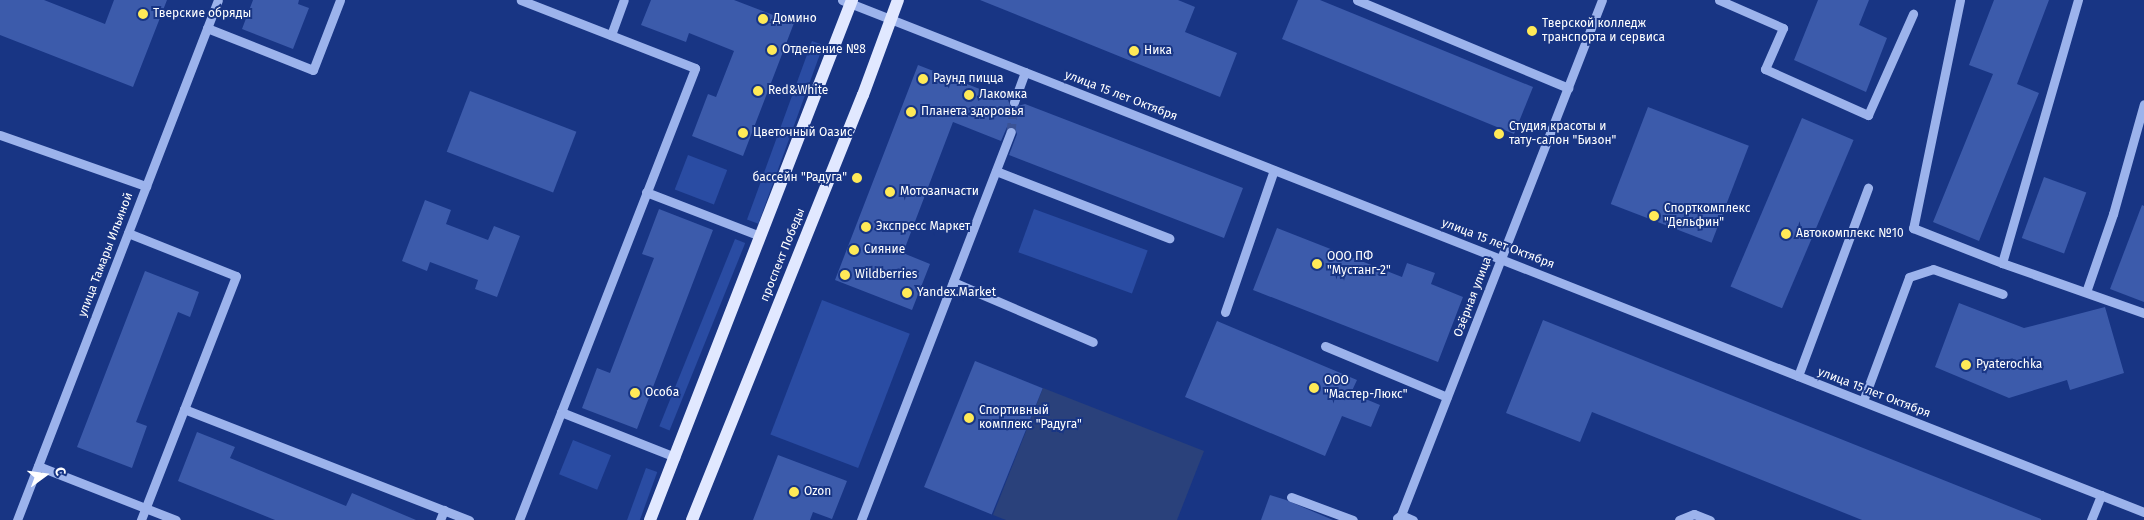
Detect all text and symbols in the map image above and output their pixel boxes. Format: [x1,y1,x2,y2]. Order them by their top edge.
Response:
place label: Тверские обряды [153,7,251,21]
marker: Тверские обряды [137,8,149,20]
place label: Домино [773,12,817,26]
marker: Домино [757,13,769,25]
place label: Тверской колледж транспорта и сервиса [1542,17,1665,45]
marker: Тверской колледж транспорта и сервиса [1526,25,1538,37]
place label: Отделение №8 [782,43,866,57]
marker: Отделение №8 [766,44,778,56]
place label: Ника [1144,44,1172,58]
marker: Ника [1128,45,1140,57]
street label: улица 15 лет Октября [1063,68,1179,124]
place label: Раунд пицца [933,72,1003,86]
marker: Раунд пицца [917,73,929,85]
place label: Red&White [768,84,828,98]
marker: Red&White [752,85,764,97]
place label: Лакомка [979,88,1027,102]
marker: Лакомка [963,89,975,101]
place label: Планета здоровья [921,105,1024,119]
marker: Планета здоровья [905,106,917,118]
place label: Студия красоты и тату-салон "Бизон" [1509,120,1616,148]
place label: Цветочный Оазис [753,126,853,140]
marker: Цветочный Оазис [737,127,749,139]
marker: Студия красоты и тату-салон "Бизон" [1493,128,1505,140]
place label: бассейн "Радуга" [753,171,847,185]
marker: бассейн "Радуга" [851,172,863,184]
place label: Мотозапчасти [900,185,979,199]
marker: Мотозапчасти [884,186,896,198]
street label: улица Тамары Ильиной [76,191,136,319]
place label: Спорткомплекс "Дельфин" [1664,202,1750,230]
street label: проспект Победы [758,206,808,304]
marker: Спорткомплекс "Дельфин" [1648,210,1660,222]
street label: улица 15 лет Октября [1440,216,1556,272]
place label: Экспресс Маркет [876,220,970,234]
marker: Экспресс Маркет [860,221,872,233]
place label: Автокомплекс №10 [1796,227,1904,241]
marker: Автокомплекс №10 [1780,228,1792,240]
place label: Сияние [864,243,905,257]
marker: Сияние [848,244,860,256]
place label: ООО ПФ "Мустанг-2" [1327,250,1391,278]
street label: Озёрная улица [1451,255,1495,339]
marker: ООО ПФ "Мустанг-2" [1311,258,1323,270]
place label: Wildberries [855,268,917,282]
marker: Wildberries [839,269,851,281]
place label: Yandex.Market [917,286,996,300]
marker: Yandex.Market [901,287,913,299]
place label: Pyaterochka [1976,358,2042,372]
marker: Pyaterochka [1960,359,1972,371]
street label: улица 15 лет Октября [1816,365,1932,421]
place label: ООО "Мастер-Люкс" [1324,374,1408,402]
marker: ООО "Мастер-Люкс" [1308,382,1320,394]
place label: Особа [645,386,679,400]
marker: Особа [629,387,641,399]
place label: Спортивный комплекс "Радуга" [979,404,1082,432]
marker: Спортивный комплекс "Радуга" [963,412,975,424]
north arrow [20,450,70,500]
text: С [51,465,69,477]
place label: Ozon [804,485,831,499]
marker: Ozon [788,486,800,498]

